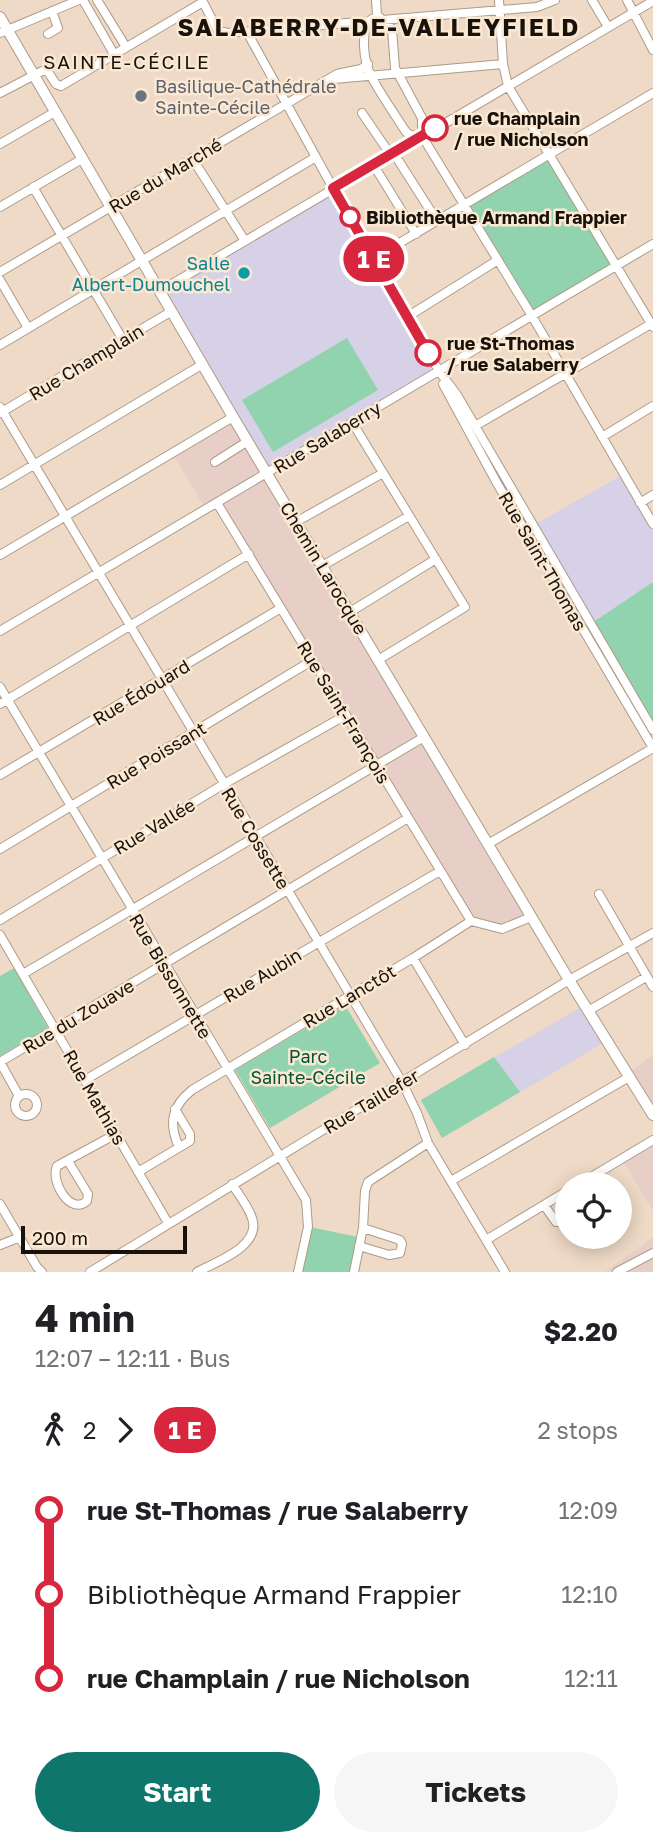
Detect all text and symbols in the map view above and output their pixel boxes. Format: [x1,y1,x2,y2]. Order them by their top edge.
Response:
district label: SALABERRY-DE-VALLEYFIELD [178,12,581,41]
district label: SAINTE-CÉCILE [43,50,211,73]
place label: Basilique-Cathédrale Sainte-Cécile [155,75,336,118]
marker: Basilique-Cathédrale Sainte-Cécile [133,88,149,104]
place label: rue Champlain / rue Nicholson [454,107,589,150]
marker: rue Champlain / rue Nicholson [422,115,448,141]
street label: Rue du Marché [104,133,226,217]
place label: Bibliothèque Armand Frappier [366,206,627,228]
marker: Bibliothèque Armand Frappier [340,207,360,227]
line badge: 1 E [334,236,414,282]
text: 1 E [357,244,391,273]
place label: Salle Albert-Dumouchel [72,252,230,295]
marker: Salle Albert-Dumouchel [236,265,252,281]
street label: Rue Champlain [25,319,147,405]
place label: rue St-Thomas / rue Salaberry [447,332,579,375]
marker: rue St-Thomas / rue Salaberry [415,340,441,366]
street label: Rue Salaberry [269,396,385,478]
street label: Rue Saint-Thomas [494,488,592,634]
street label: Chemin Larocque [276,498,372,638]
street label: Rue Saint-François [293,637,395,787]
street label: Rue Édouard [88,654,194,730]
street label: Rue Poissant [102,717,210,793]
street label: Rue Cossette [217,783,295,893]
street label: Rue Vallée [109,793,199,859]
street label: Rue Bissonnette [125,910,217,1042]
street label: Rue Aubin [219,943,305,1007]
street label: Rue Lanctôt [299,960,399,1032]
street label: Rue du Zouave [18,974,138,1058]
park label: Parc Sainte-Cécile [250,1045,366,1088]
street label: Rue Mathias [59,1046,131,1148]
street label: Rue Taillefer [319,1064,423,1138]
map controls [555,1172,632,1249]
button: locate [555,1172,632,1249]
scale bar [21,1223,187,1255]
text: 200 m [32,1226,88,1249]
text: 4 min [35,1295,135,1340]
text: $2.20 [544,1316,618,1347]
text: 12:07 – 12:11 · Bus [35,1344,230,1372]
icon: walk [35,1411,73,1449]
icon: forward [106,1411,144,1449]
text: 1 E [168,1415,202,1444]
text: 2 [83,1416,96,1444]
text: 2 stops [537,1416,618,1444]
text: rue St-Thomas / rue Salaberry [87,1495,468,1526]
text: 12:09 [558,1496,618,1524]
text: Bibliothèque Armand Frappier [87,1579,461,1610]
text: 12:10 [561,1580,618,1608]
text: rue Champlain / rue Nicholson [87,1663,470,1694]
text: 12:11 [564,1664,618,1692]
button: Start [35,1752,320,1832]
button: Tickets [334,1752,618,1832]

